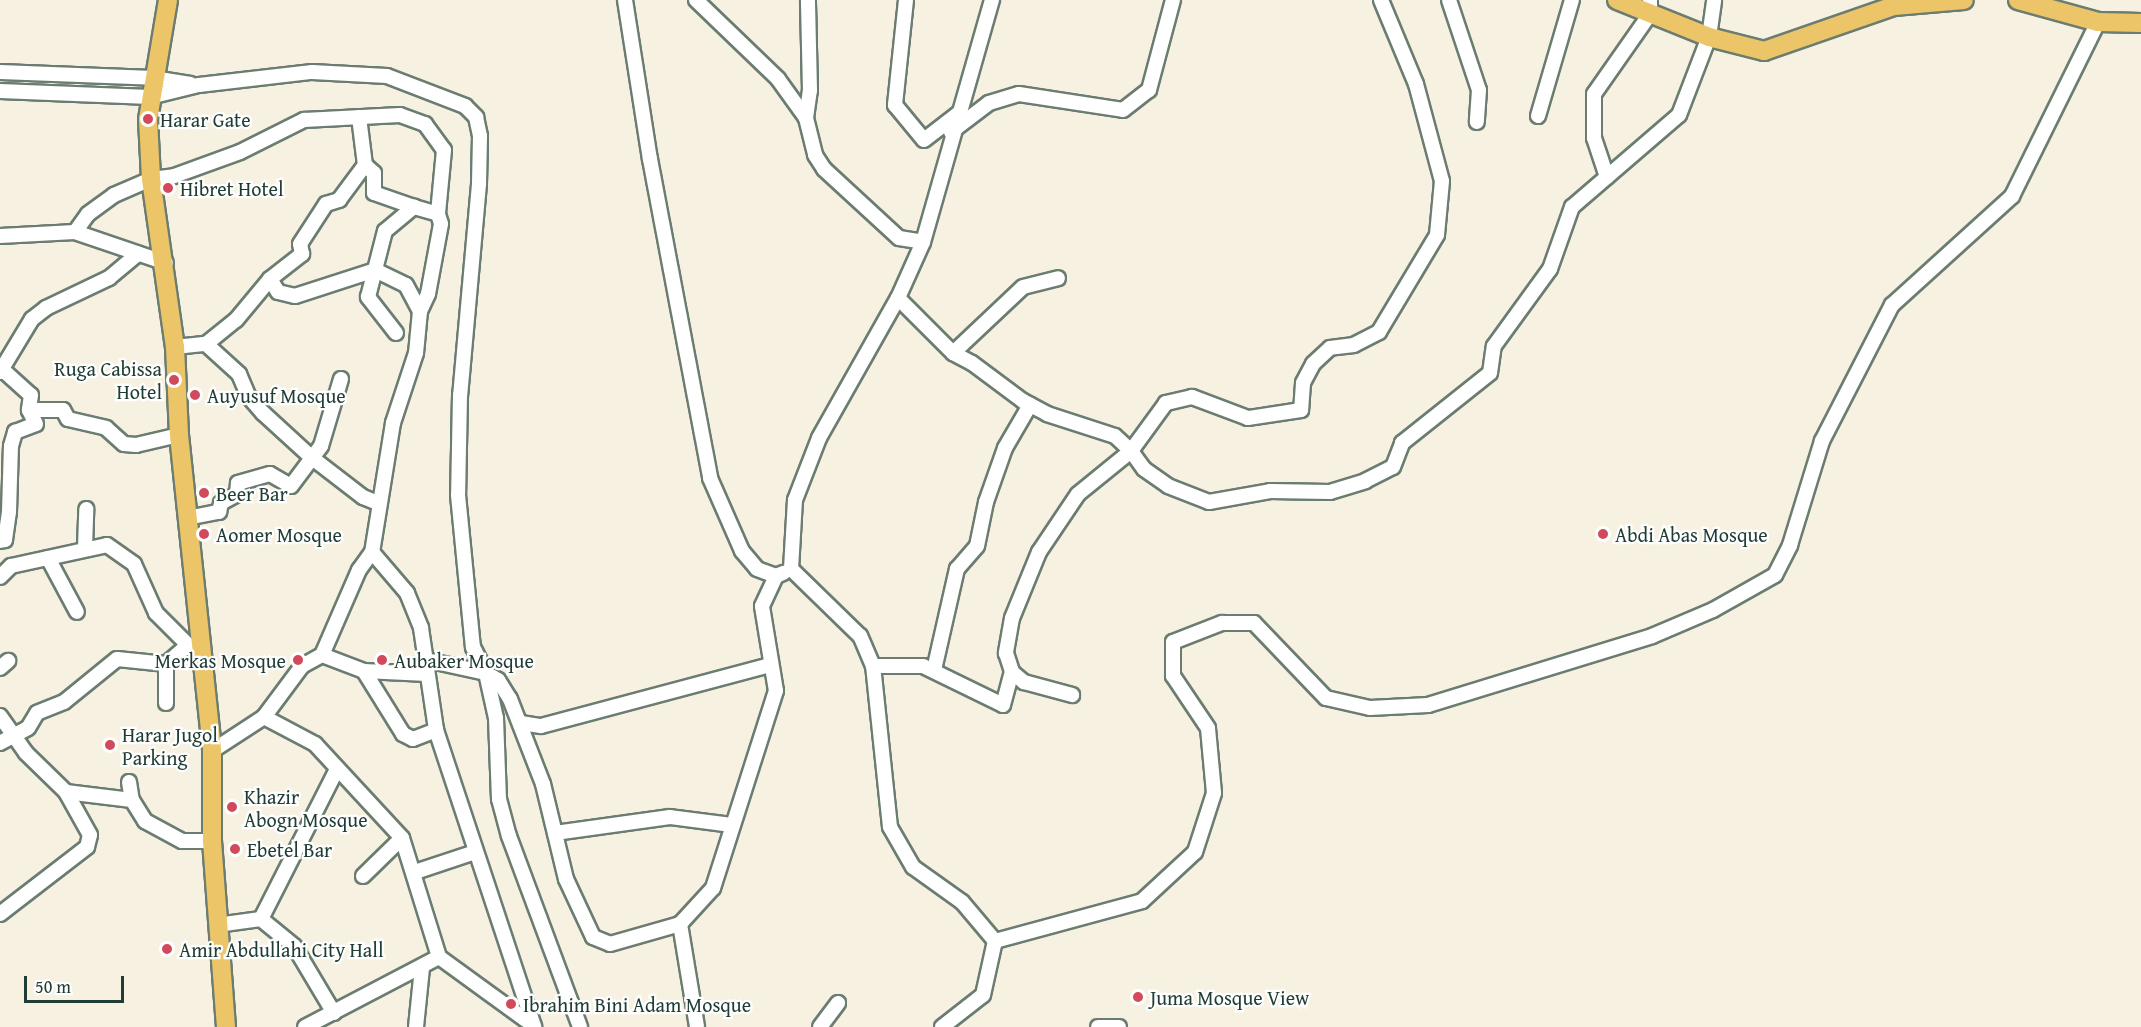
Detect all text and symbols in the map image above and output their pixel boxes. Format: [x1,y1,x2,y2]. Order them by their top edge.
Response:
place label: Harar Gate [160,107,251,131]
marker: Harar Gate [141,112,155,126]
place label: Hibret Hotel [180,176,284,200]
marker: Hibret Hotel [161,181,175,195]
place label: Ruga Cabissa Hotel [54,356,162,403]
marker: Ruga Cabissa Hotel [167,373,181,387]
place label: Auyusuf Mosque [207,383,346,407]
marker: Auyusuf Mosque [188,388,202,402]
place label: Beer Bar [216,481,288,505]
marker: Beer Bar [197,486,211,500]
place label: Aomer Mosque [216,522,342,546]
place label: Abdi Abas Mosque [1615,522,1768,546]
marker: Aomer Mosque [197,527,211,541]
marker: Abdi Abas Mosque [1596,527,1610,541]
place label: Merkas Mosque [155,648,286,672]
place label: Aubaker Mosque [394,648,534,672]
marker: Merkas Mosque [291,653,305,667]
marker: Aubaker Mosque [375,653,389,667]
place label: Harar Jugol Parking [122,722,218,769]
marker: Harar Jugol Parking [103,738,117,752]
place label: Khazir Abogn Mosque [244,784,368,831]
marker: Khazir Abogn Mosque [225,800,239,814]
place label: Ebetel Bar [247,837,332,861]
marker: Ebetel Bar [228,842,242,856]
place label: Amir Abdullahi City Hall [179,937,384,961]
marker: Amir Abdullahi City Hall [160,942,174,956]
scale bar [27,964,128,1002]
text: 50 m [35,973,71,1000]
place label: Juma Mosque View [1150,985,1309,1009]
marker: Juma Mosque View [1131,990,1145,1004]
place label: Ibrahim Bini Adam Mosque [523,992,751,1016]
marker: Ibrahim Bini Adam Mosque [504,997,518,1011]

